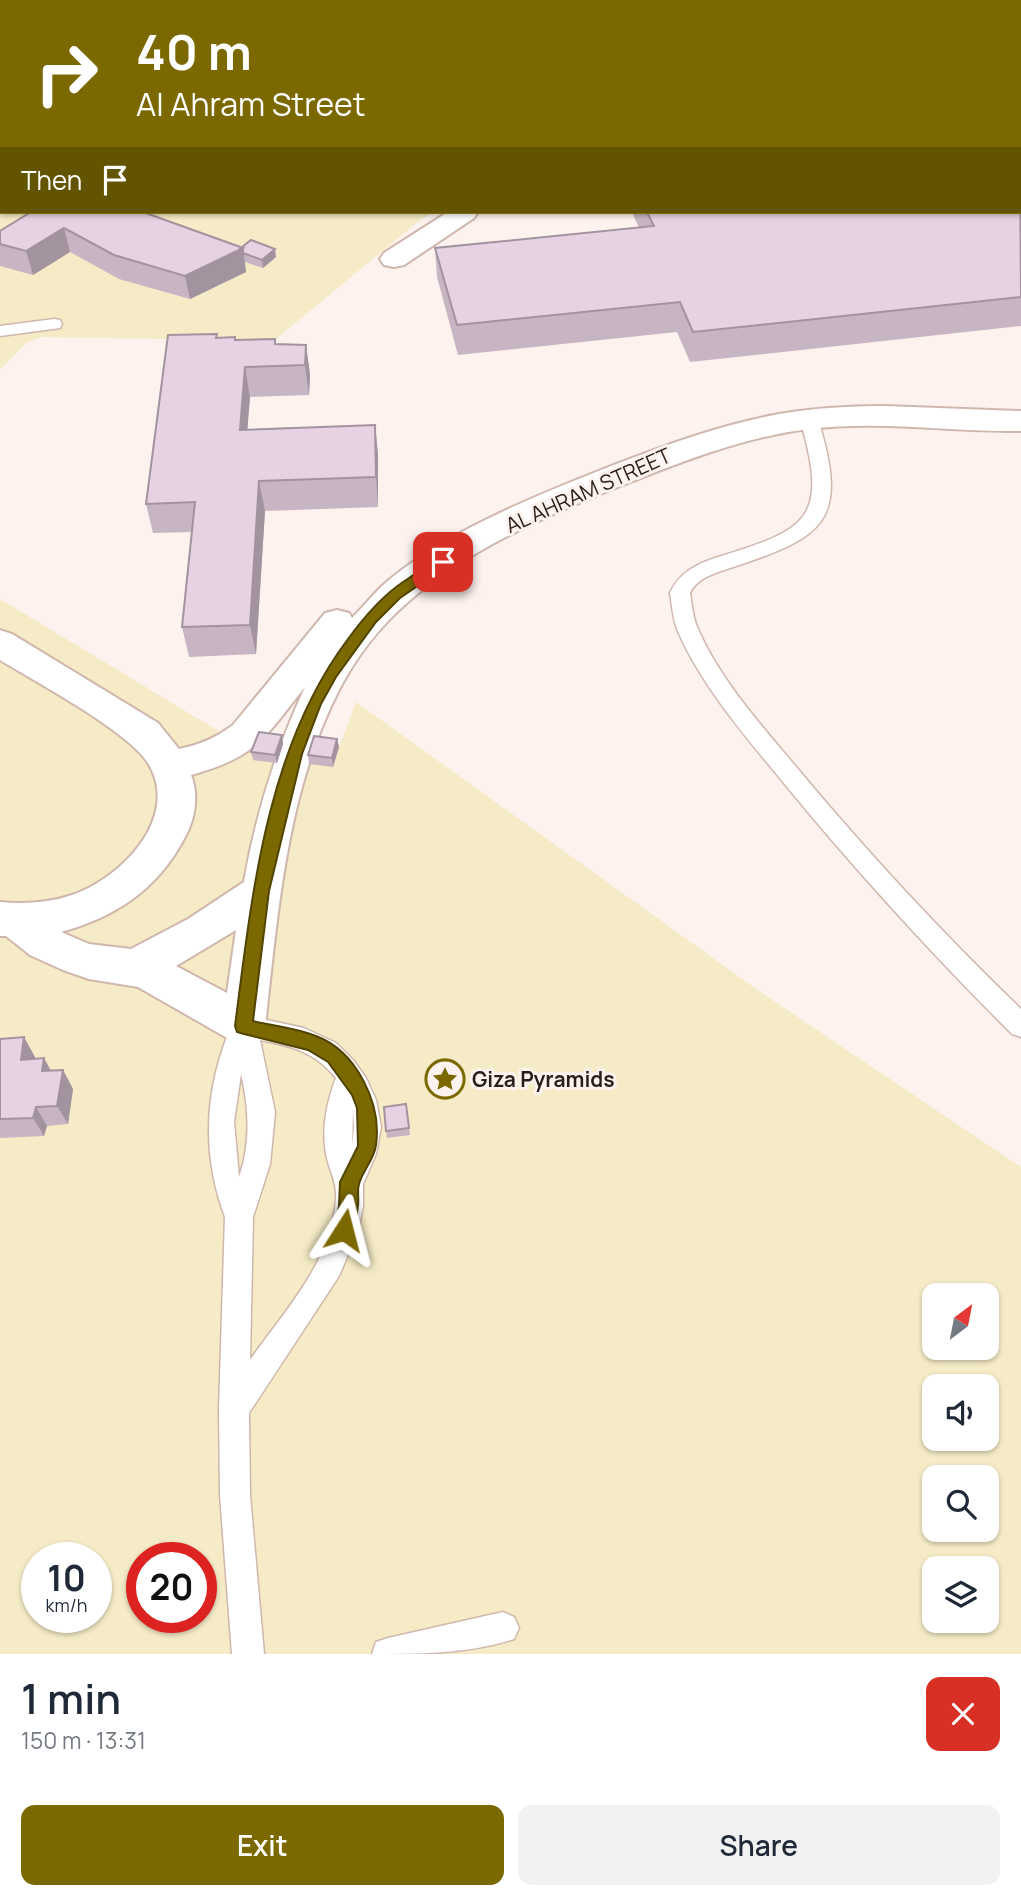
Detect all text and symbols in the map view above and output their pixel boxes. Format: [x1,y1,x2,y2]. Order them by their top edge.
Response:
text: 40 m [136,18,252,85]
icon: right [21,28,112,119]
text: Al Ahram Street [136,82,366,126]
icon: arrive [96,161,134,199]
text: Then [21,162,82,198]
street label: AL AHRAM STREET [501,441,676,539]
pin [413,532,473,592]
icon: arrive [424,543,462,581]
place icon: Giza Pyramids [424,1058,466,1100]
place label: Giza Pyramids [472,1065,615,1093]
position arrow [307,1193,381,1267]
north arrow [922,1283,999,1360]
map controls [922,1283,999,1633]
button: sound [922,1374,999,1451]
button: search [922,1465,999,1542]
speed limit sign: 20 [126,1542,217,1633]
text: 10 [47,1554,86,1602]
button: layers [922,1556,999,1633]
text: km/h [46,1593,87,1617]
text: 1 min [21,1669,121,1727]
button: close [926,1677,1000,1751]
text: 150 m · 13:31 [21,1724,146,1756]
button: Exit [21,1805,504,1885]
button: Share [518,1805,1000,1885]

